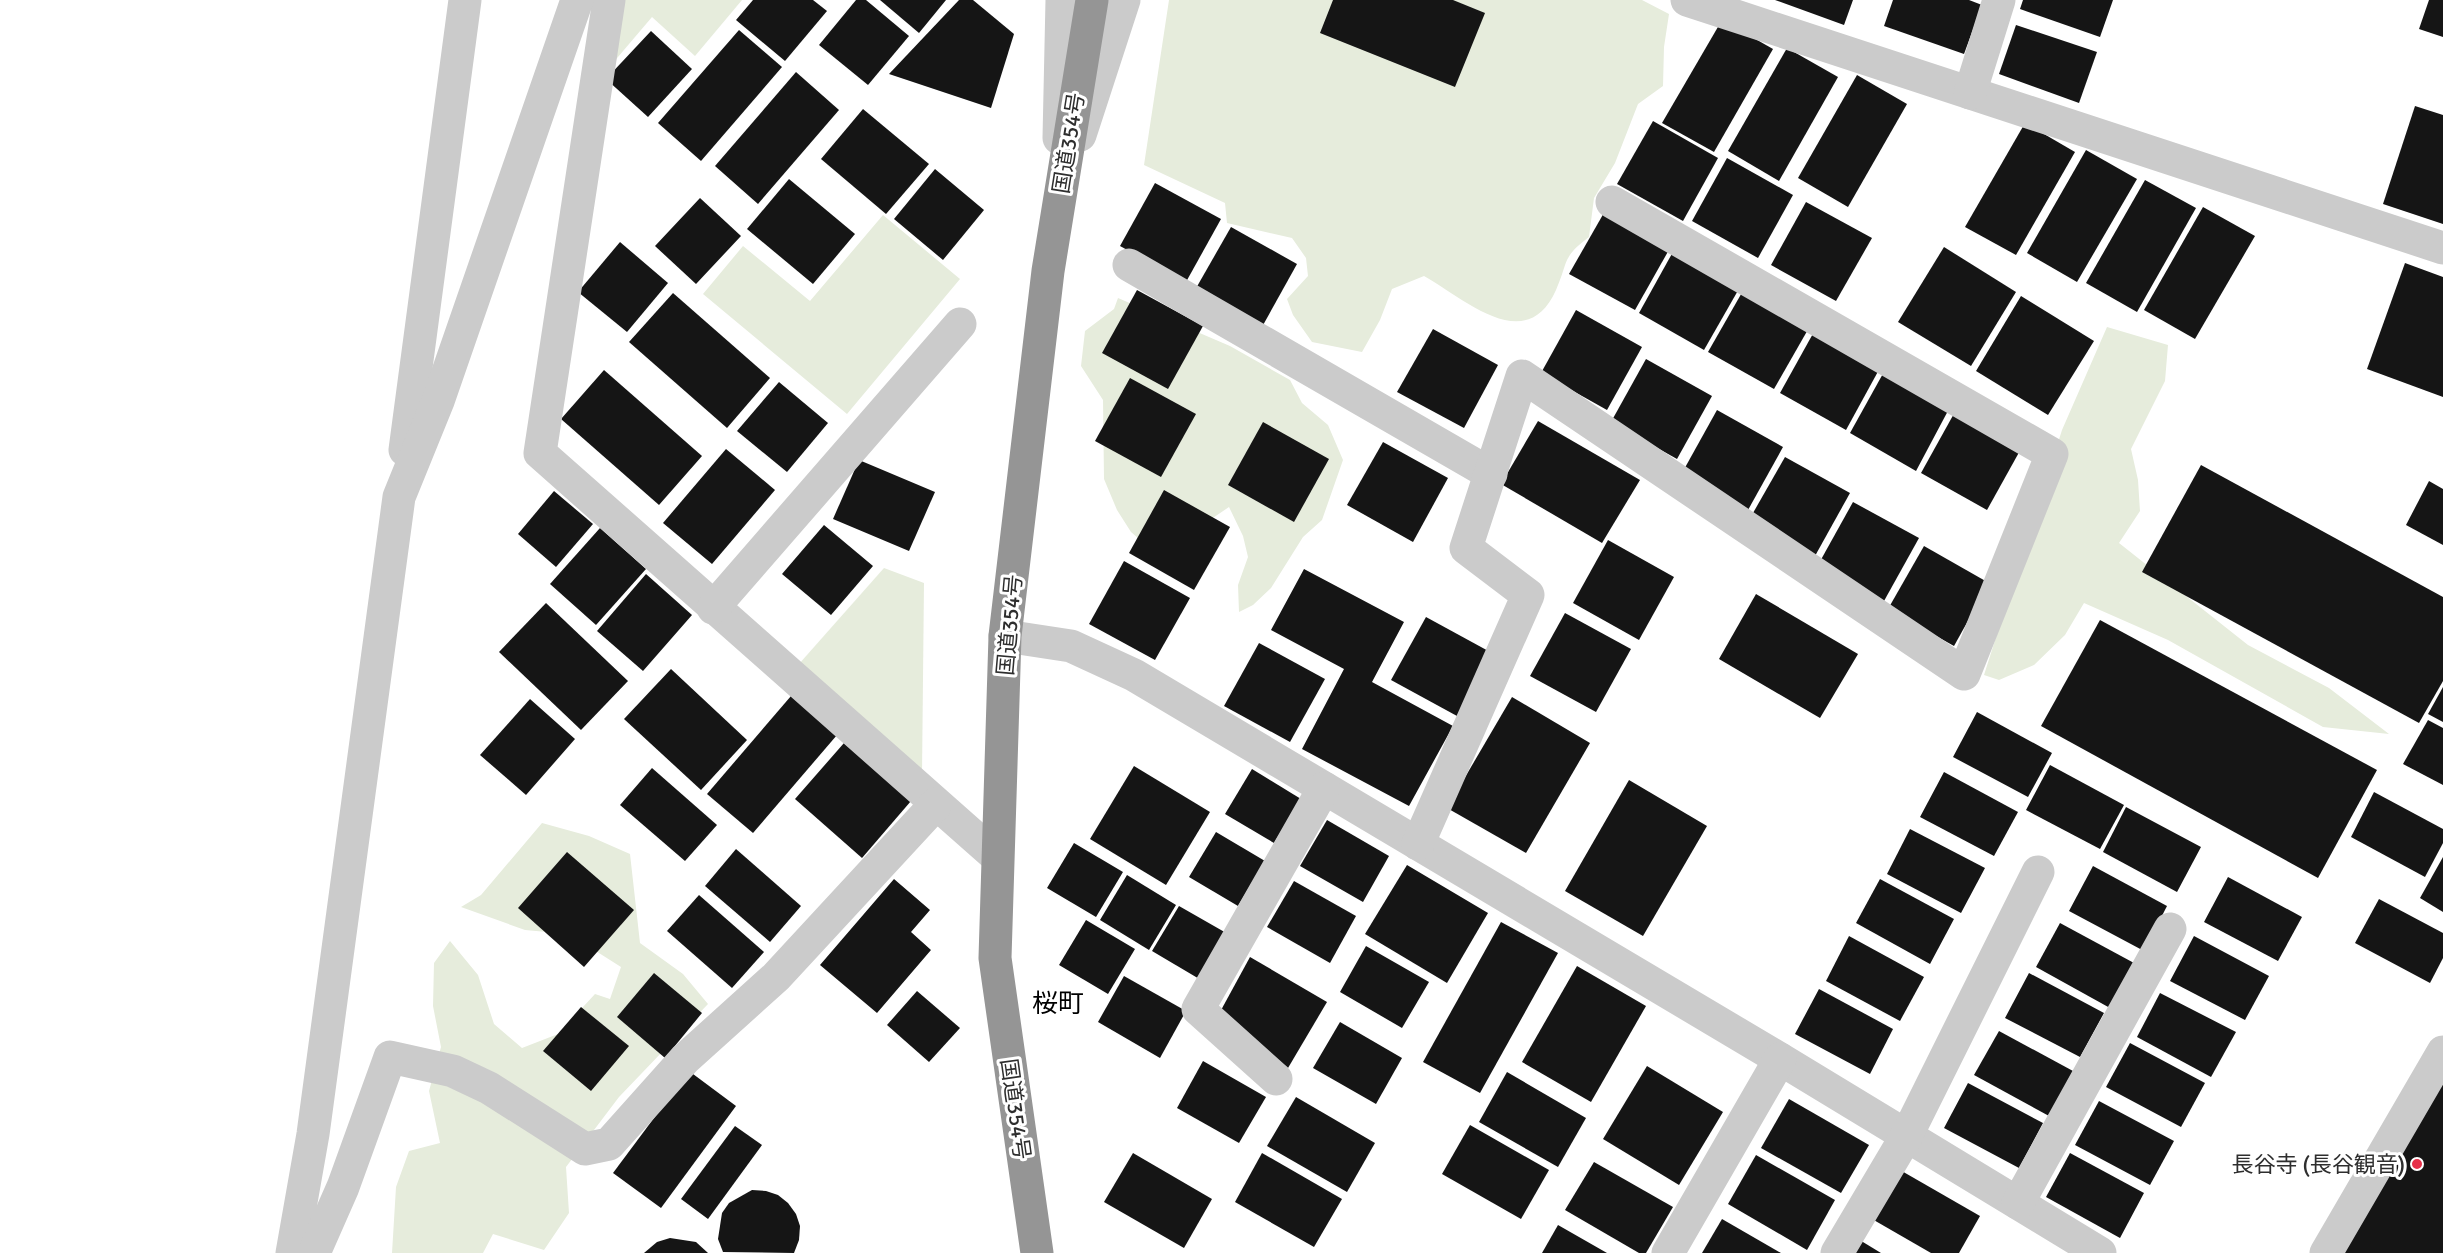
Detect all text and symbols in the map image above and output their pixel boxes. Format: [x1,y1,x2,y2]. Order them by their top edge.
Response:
street label: 国道354号 [1047,91,1090,195]
street label: 国道354号 [992,573,1027,677]
district label: 桜町 [1032,988,1084,1020]
street label: 国道354号 [995,1057,1036,1161]
place label: 長谷寺 (長谷観音) [2232,1151,2405,1178]
marker: 長谷寺 (長谷観音) [2410,1157,2424,1171]

